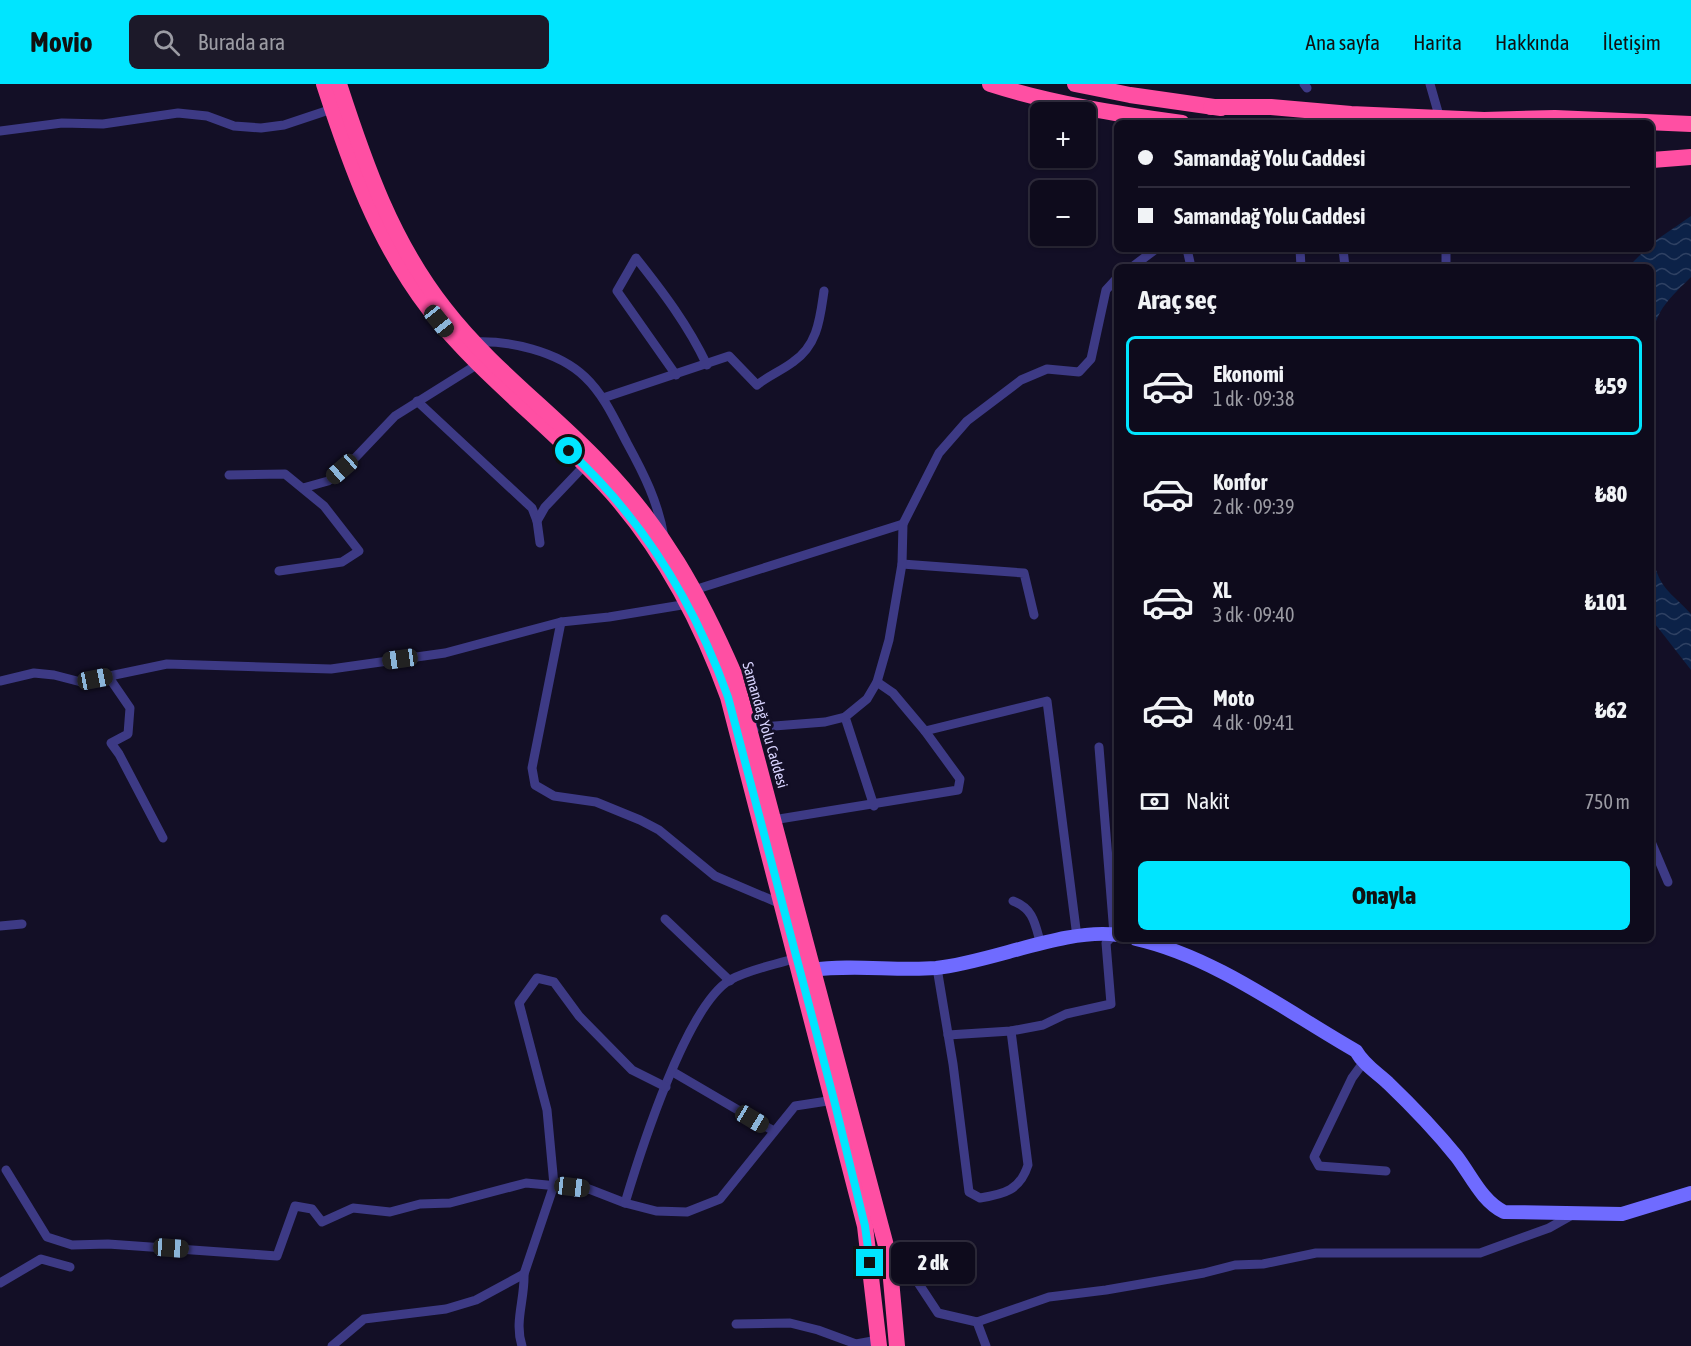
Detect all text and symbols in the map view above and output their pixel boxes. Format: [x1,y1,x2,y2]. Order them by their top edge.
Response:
search box [129,15,549,69]
text: Movio [30,26,93,58]
icon: search [150,26,183,59]
text: Burada ara [198,29,285,55]
text: Ana sayfa [1306,30,1380,54]
text: Harita [1413,30,1462,54]
text: Hakkında [1495,30,1570,54]
text: İletişim [1603,30,1661,54]
map controls [1030,102,1096,246]
button: + [1030,102,1096,168]
text: Samandağ Yolu Caddesi [1174,145,1365,171]
button: − [1030,180,1096,246]
text: Samandağ Yolu Caddesi [1174,203,1365,229]
text: Araç seç [1138,284,1217,315]
car [421,301,457,341]
icon: car [1141,359,1195,413]
text: Ekonomi [1213,361,1284,387]
text: ₺59 [1595,373,1627,399]
text: 1 dk · 09:38 [1213,387,1294,410]
route start [555,437,582,464]
car [323,450,361,488]
icon: car [1141,467,1195,521]
text: Konfor [1213,469,1267,495]
text: ₺80 [1595,481,1627,507]
text: 2 dk · 09:39 [1213,495,1294,518]
icon: car [1141,575,1195,629]
text: XL [1213,577,1231,603]
text: ₺101 [1585,589,1627,615]
text: 3 dk · 09:40 [1213,603,1294,626]
car [381,648,419,670]
street label: Samandağ Yolu Caddesi [739,660,792,790]
car [76,667,114,691]
icon: car [1141,683,1195,737]
text: Moto [1213,685,1255,711]
text: ₺62 [1595,697,1627,723]
text: 4 dk · 09:41 [1213,711,1294,734]
icon: cash [1138,785,1171,818]
text: Nakit [1186,788,1230,814]
text: 750 m [1585,790,1630,813]
button: Onayla [1138,861,1630,930]
car [732,1102,772,1136]
car [553,1176,591,1198]
car [152,1238,190,1258]
callout: 2 dk [891,1242,975,1284]
route end [856,1249,883,1276]
text: 2 dk [918,1251,948,1274]

